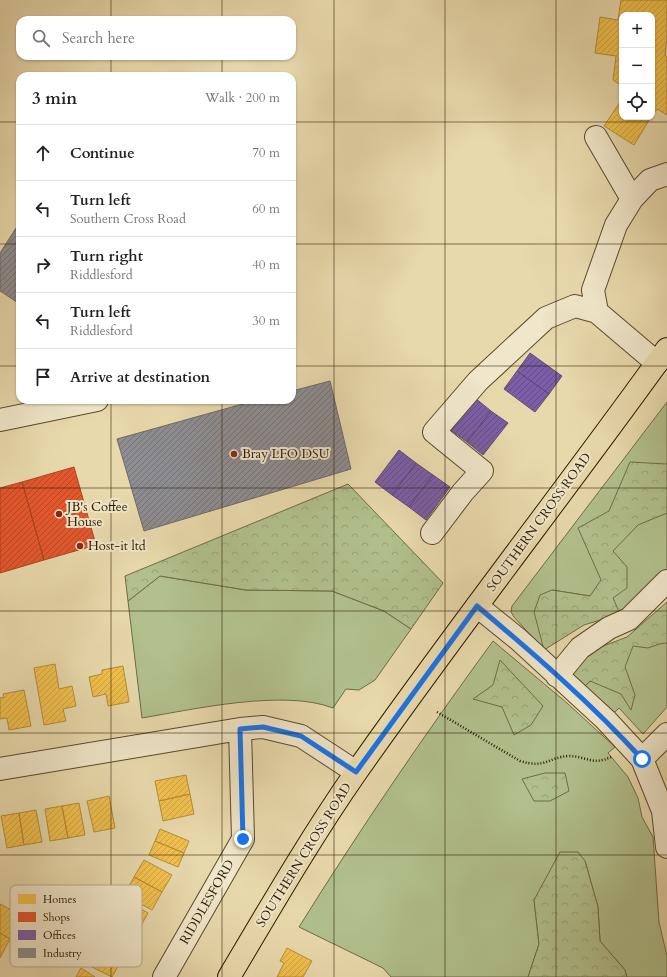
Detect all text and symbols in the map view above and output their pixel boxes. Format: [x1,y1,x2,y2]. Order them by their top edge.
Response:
map controls [619,12,655,120]
button: + [619,12,655,48]
search box [16,16,296,60]
icon: search [30,27,52,49]
text: Search here [62,28,135,48]
button: − [619,48,655,84]
button: locate [619,84,655,120]
text: 3 min [32,87,77,110]
text: Walk · 200 m [205,89,280,107]
icon: ahead [32,142,54,164]
text: Continue [70,143,135,163]
text: 70 m [252,144,280,162]
text: Turn left [70,190,131,210]
icon: left [32,198,54,220]
text: 60 m [252,200,280,218]
text: Southern Cross Road [70,210,186,228]
text: Turn right [70,246,143,266]
icon: right [32,254,54,276]
text: 40 m [252,256,280,274]
text: Riddlesford [70,266,133,284]
text: Turn left [70,302,131,322]
icon: left [32,310,54,332]
text: 30 m [252,312,280,330]
text: Riddlesford [70,322,133,340]
icon: arrive [32,366,54,388]
text: Arrive at destination [70,367,210,387]
place label: Bray LFO DSU [242,445,330,463]
marker: Bray LFO DSU [229,449,239,459]
street label: SOUTHERN CROSS ROAD [483,449,595,595]
place label: JB's Coffee House [65,498,128,531]
marker: JB's Coffee House [54,509,64,519]
place label: Host-it ltd [88,537,146,555]
marker: Host-it ltd [75,541,85,551]
route start [633,750,651,768]
street label: SOUTHERN CROSS ROAD [252,779,356,931]
route end [234,830,252,848]
street label: RIDDLESFORD [175,856,239,948]
legend [10,885,142,967]
text: Homes [43,892,76,907]
text: Shops [43,910,70,925]
text: Offices [43,928,76,943]
text: Industry [43,946,82,961]

